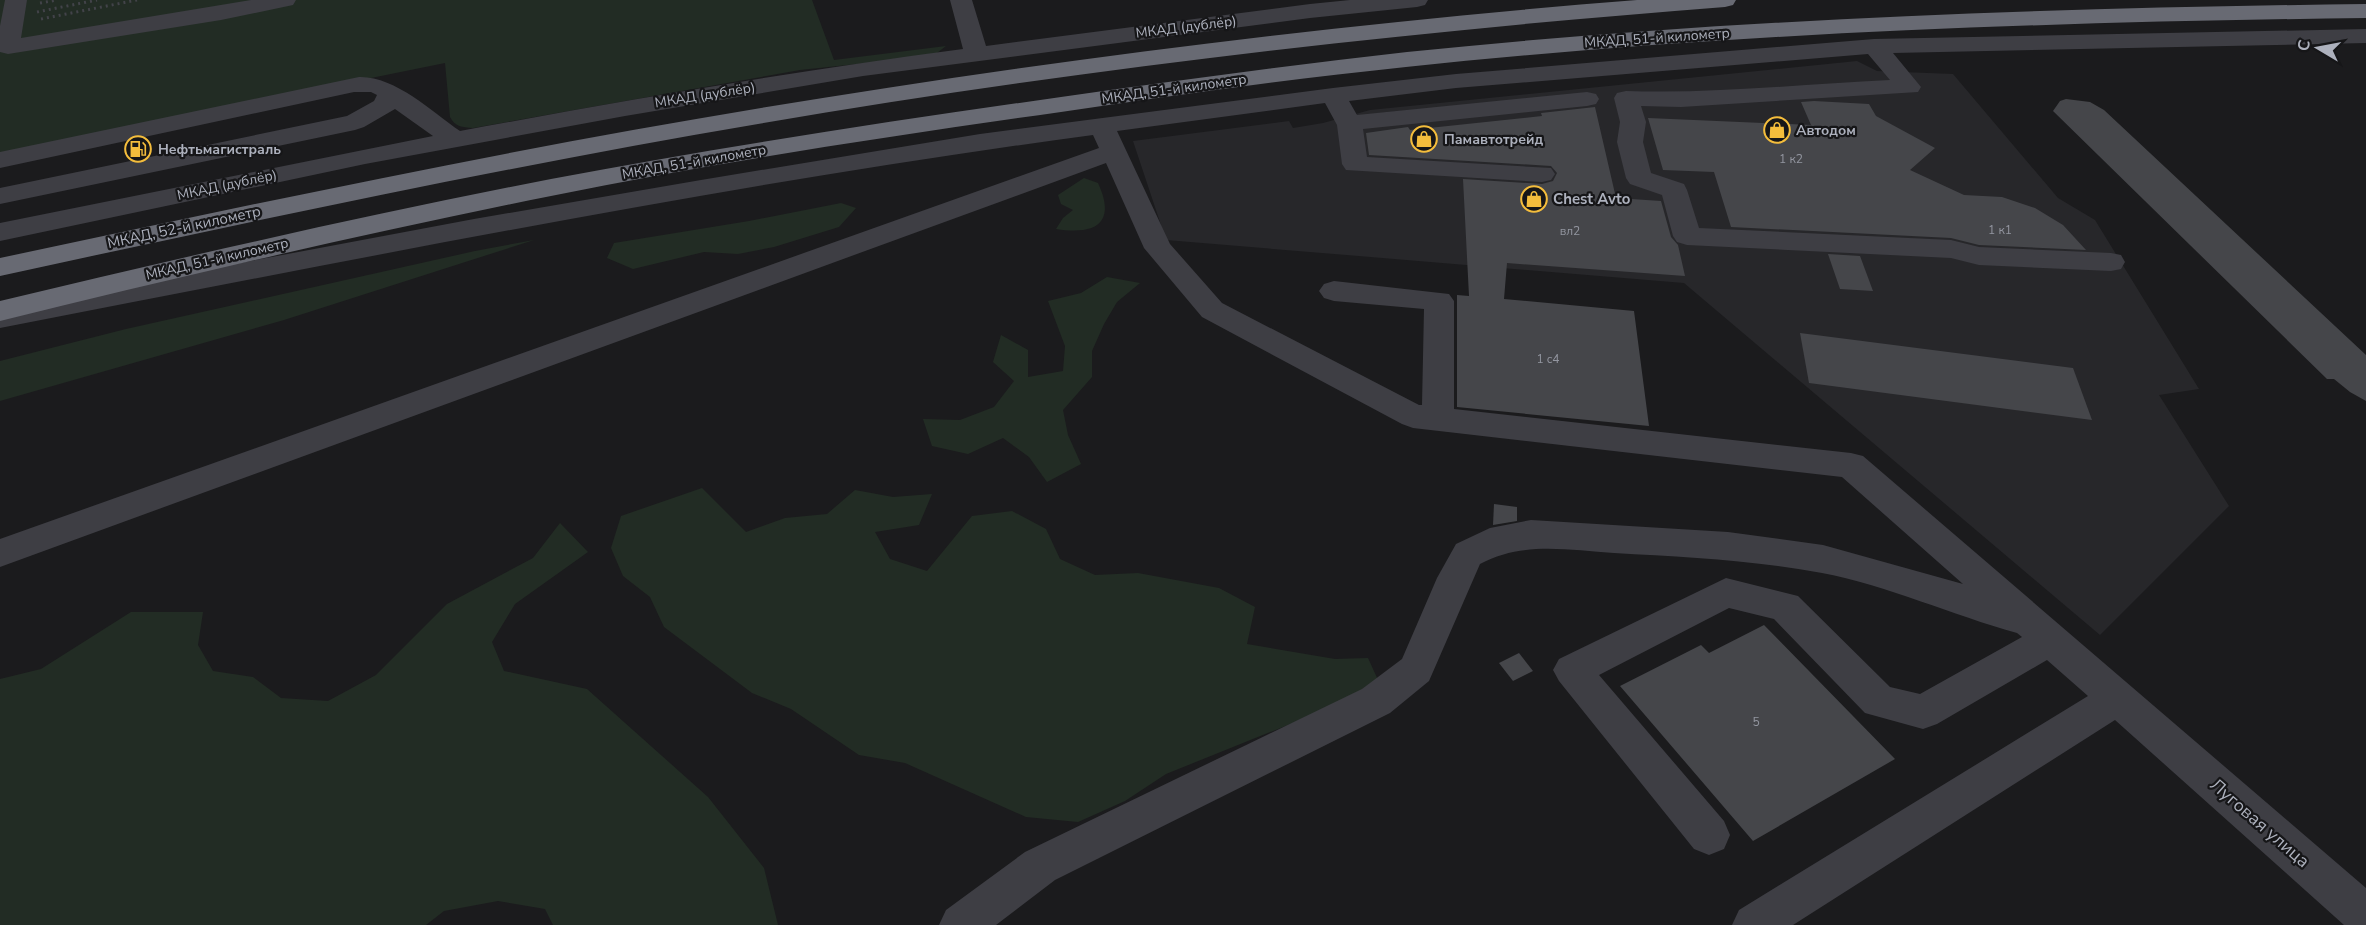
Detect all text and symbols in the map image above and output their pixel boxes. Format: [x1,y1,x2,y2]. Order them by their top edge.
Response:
street label: МКАД (дублёр) [1134,11,1238,43]
north arrow [2288,18,2348,78]
street label: МКАД, 51-й километр [1584,23,1730,53]
text: С [2292,38,2316,53]
street label: МКАД, 51-й километр [1100,69,1248,109]
street label: МКАД (дублёр) [653,78,757,112]
shop icon: Автодом [1762,115,1792,145]
place label: Автодом [1796,121,1856,140]
shop icon: Памавтотрейд [1409,124,1439,154]
place label: Памавтотрейд [1444,130,1543,149]
fuel station icon: Нефтьмагистраль [123,134,153,164]
place label: Нефтьмагистраль [158,140,281,159]
street label: МКАД, 51-й километр [620,140,768,184]
house number: 1 к2 [1779,151,1803,167]
street label: МКАД (дублёр) [175,165,279,205]
shop icon: Chest Avto [1519,184,1549,214]
place label: Chest Avto [1553,189,1631,209]
street label: МКАД, 52-й километр [105,201,263,253]
house number: 1 к1 [1988,222,2012,238]
house number: вл2 [1560,223,1580,239]
street label: МКАД, 51-й километр [144,233,290,285]
house number: 1 с4 [1536,351,1560,367]
house number: 5 [1752,714,1760,730]
street label: Луговая улица [2205,773,2315,873]

